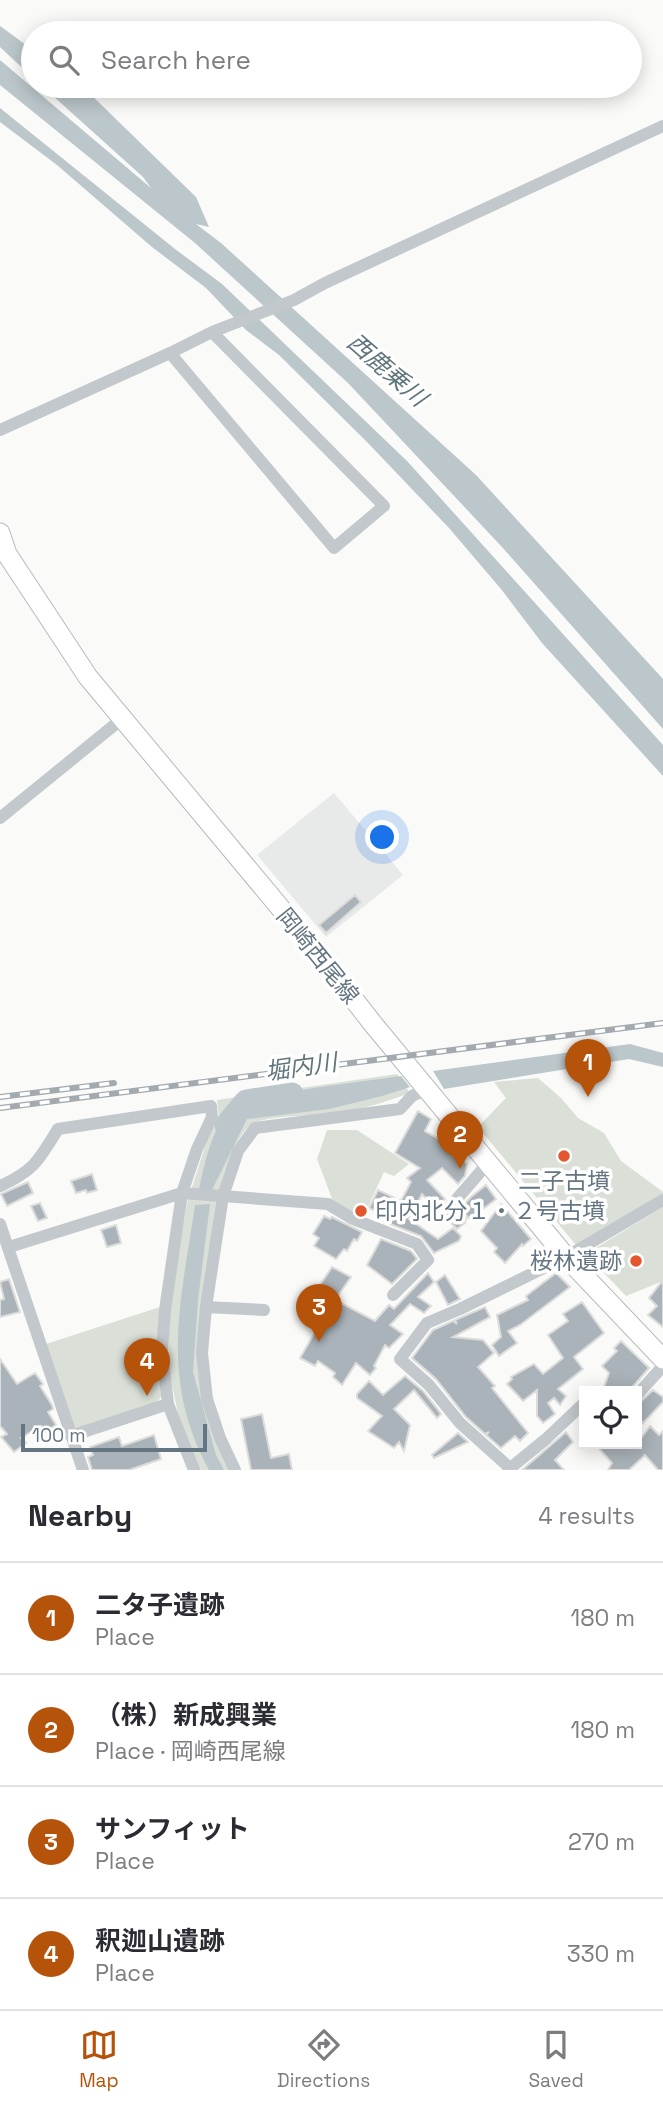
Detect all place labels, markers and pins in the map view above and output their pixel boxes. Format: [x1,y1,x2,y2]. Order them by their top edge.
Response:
pin: 1 [565,1039,611,1097]
pin: 2 [437,1111,483,1169]
marker: 二子古墳 [556,1148,572,1164]
place label: 二子古墳 [518,1166,610,1196]
place label: 印内北分１・２号古墳 [375,1196,605,1226]
marker: 印内北分１・２号古墳 [353,1203,369,1219]
place label: 桜林遺跡 [530,1246,622,1276]
marker: 桜林遺跡 [628,1253,644,1269]
pin: 3 [296,1284,342,1342]
pin: 4 [124,1338,170,1396]

